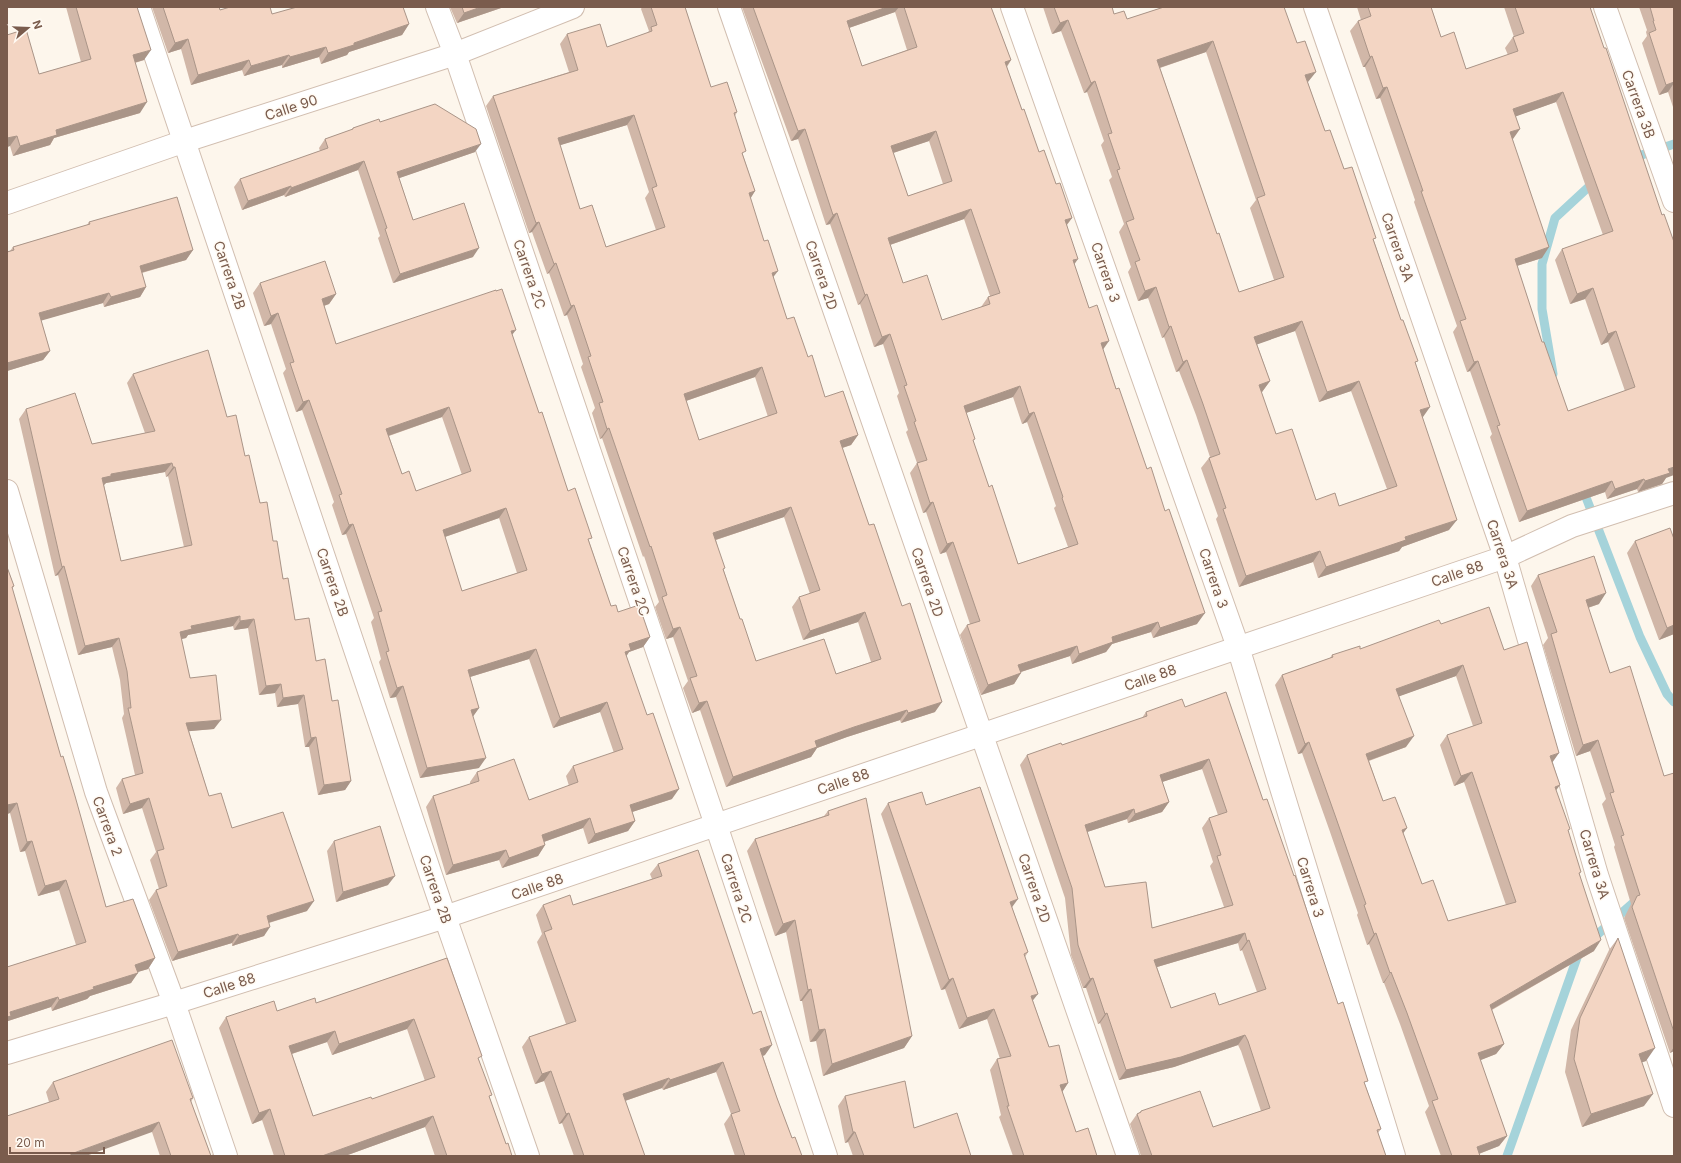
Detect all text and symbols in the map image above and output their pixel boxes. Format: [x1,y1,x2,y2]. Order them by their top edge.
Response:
north arrow [8,8,48,48]
text: N [29,18,45,31]
street label: Carrera 3B [1619,67,1659,141]
street label: Calle 90 [262,90,320,124]
street label: Carrera 3A [1378,210,1418,284]
street label: Carrera 2C [510,237,550,311]
street label: Carrera 2B [210,238,250,312]
street label: Carrera 2D [802,238,842,312]
street label: Carrera 3 [1088,240,1124,304]
street label: Carrera 3A [1484,517,1522,591]
street label: Carrera 2C [614,544,654,618]
street label: Carrera 2B [313,545,353,619]
street label: Carrera 2D [908,545,948,619]
street label: Carrera 3 [1196,546,1232,610]
street label: Calle 88 [1429,556,1485,590]
street label: Calle 88 [1122,660,1178,694]
street label: Calle 88 [815,764,871,798]
street label: Carrera 2 [89,794,127,858]
street label: Carrera 3A [1576,827,1614,901]
street label: Carrera 2C [718,851,756,925]
street label: Carrera 2D [1015,851,1055,925]
street label: Carrera 2B [416,852,456,926]
street label: Carrera 3 [1294,855,1328,919]
street label: Calle 88 [509,869,565,903]
street label: Calle 88 [201,969,257,1001]
scale bar [10,1129,104,1155]
text: 20 m [16,1135,45,1150]

